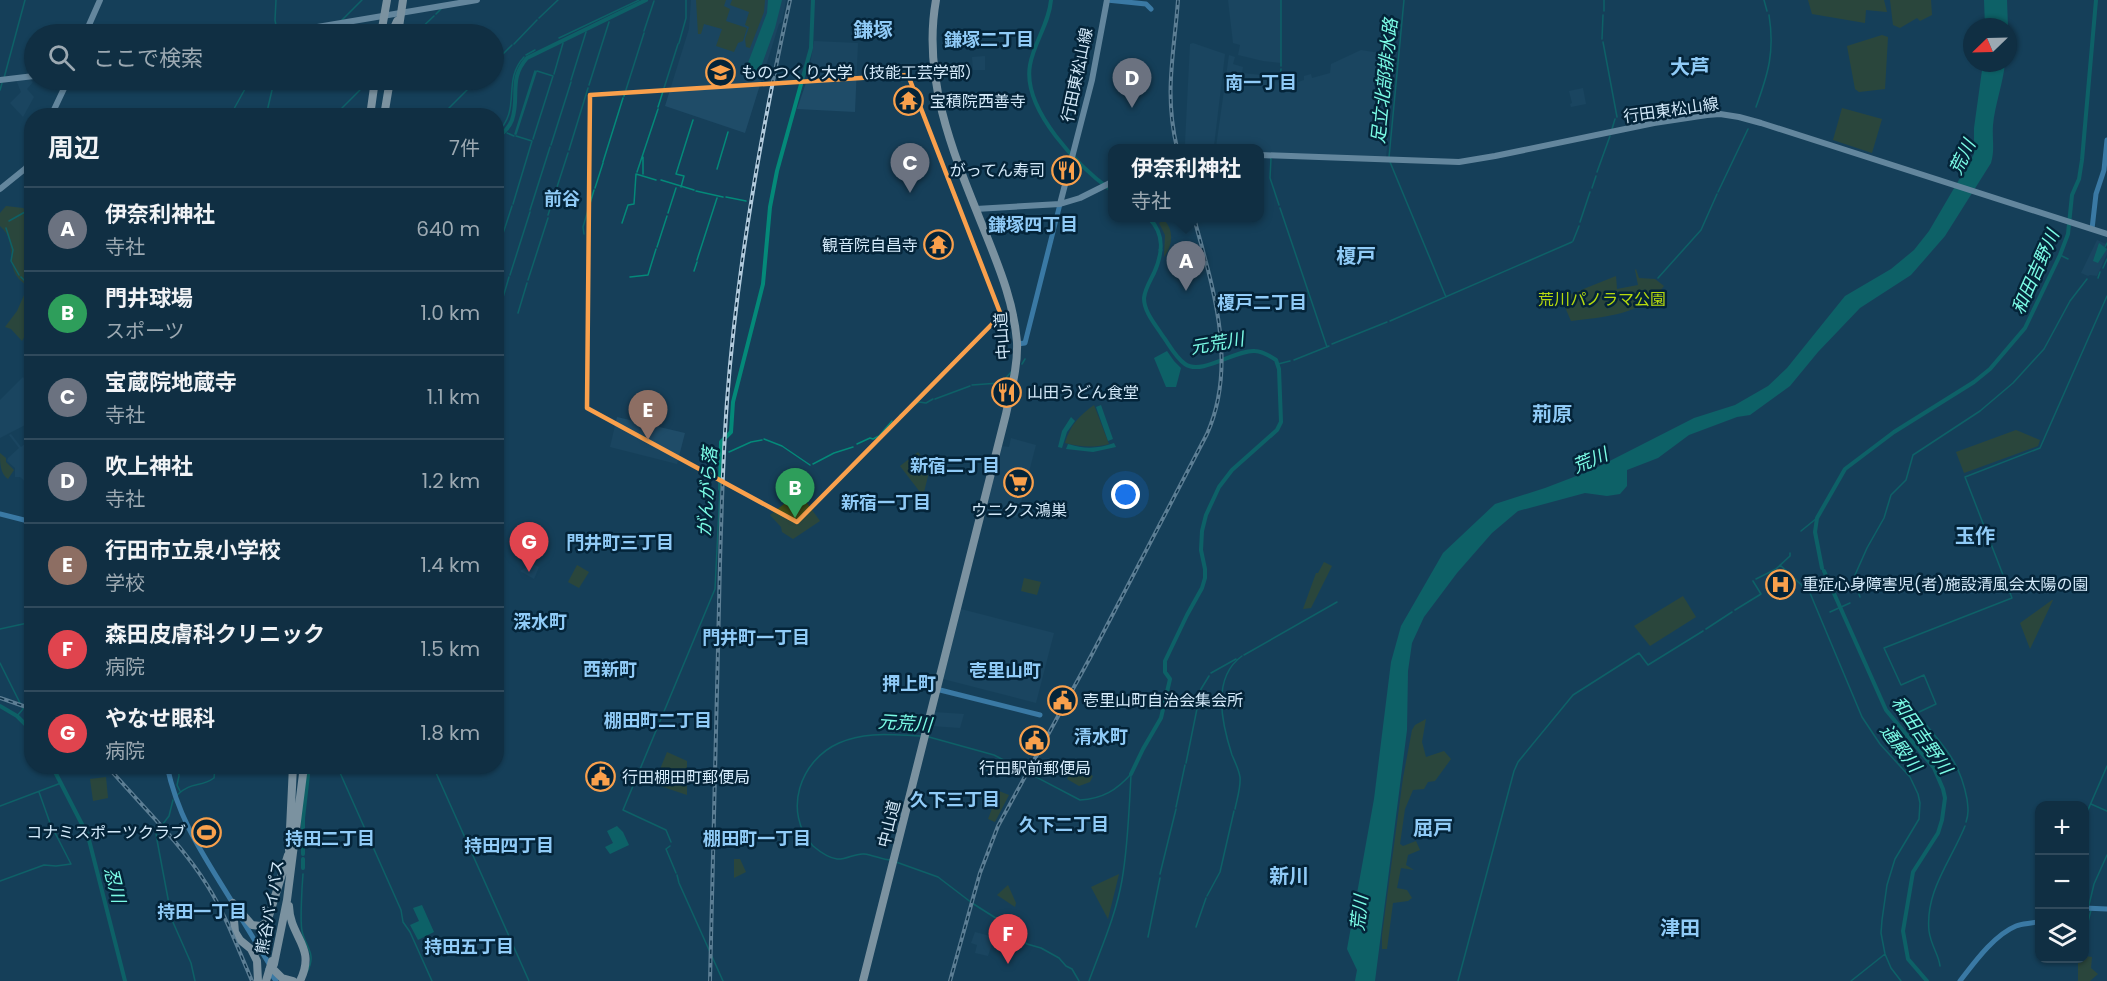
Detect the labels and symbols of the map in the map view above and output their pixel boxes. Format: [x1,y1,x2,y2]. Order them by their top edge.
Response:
water label: 足立北部排水路 [1365,15,1403,145]
district label: 鎌塚 [853,16,893,44]
north arrow [1963,18,2017,72]
street label: 行田東松山線 [1056,26,1098,124]
district label: 鎌塚二丁目 [944,27,1034,52]
district label: 大芦 [1670,53,1710,81]
school or university icon: ものつくり大学（技能工芸学部） [704,56,736,88]
pin: D [1112,58,1152,108]
place label: ものつくり大学（技能工芸学部） [741,61,981,84]
district label: 南一丁目 [1225,70,1297,95]
temple icon: 宝積院西善寺 [893,85,925,117]
place label: 宝積院西善寺 [930,90,1026,113]
street label: 行田東松山線 [1622,92,1720,128]
water label: 荒川 [1943,134,1982,179]
pin: C [890,144,930,193]
restaurant icon: がってん寿司 [1050,154,1082,186]
place label: がってん寿司 [950,159,1045,182]
district label: 前谷 [544,186,580,211]
district label: 鎌塚四丁目 [988,212,1078,237]
water label: 和田吉野川 [2005,224,2066,318]
temple icon: 観音院自昌寺 [923,229,955,261]
place label: 観音院自昌寺 [822,234,918,257]
pin: A [1166,242,1206,291]
district label: 榎戸 [1336,242,1376,270]
park label: 荒川パノラマ公園 [1538,288,1666,311]
district label: 榎戸二丁目 [1217,290,1307,315]
street label: 中山道 [989,311,1015,361]
water label: 元荒川 [1188,326,1248,360]
restaurant icon: 山田うどん食堂 [990,376,1022,408]
place label: 山田うどん食堂 [1027,381,1139,404]
pin: E [628,390,668,440]
district label: 荊原 [1532,400,1572,428]
water label: 荒川 [1569,441,1613,479]
water label: がんがら落 [691,443,723,538]
district label: 新宿二丁目 [910,453,1000,478]
supermarket icon: ウニクス鴻巣 [1003,466,1035,498]
pin: B [776,468,814,518]
your location [1111,480,1140,509]
district label: 新宿一丁目 [841,490,931,515]
place label: ウニクス鴻巣 [971,499,1067,522]
pin: G [510,522,548,572]
district label: 玉作 [1955,522,1995,550]
district label: 門井町三丁目 [566,530,674,555]
hospital icon: 重症心身障害児(者)施設清風会太陽の園 [1765,568,1797,600]
place label: 重症心身障害児(者)施設清風会太陽の園 [1802,573,2089,596]
district label: 深水町 [513,609,567,634]
district label: 門井町一丁目 [702,625,810,650]
district label: 西新町 [583,657,637,682]
district label: 壱里山町 [969,658,1041,683]
district label: 押上町 [882,671,936,696]
public building icon: 壱里山町自治会集会所 [1046,684,1078,716]
place label: 壱里山町自治会集会所 [1083,689,1243,712]
water label: 和田吉野川 [1886,691,1959,781]
district label: 棚田町二丁目 [604,708,712,733]
water label: 元荒川 [877,709,935,737]
water label: 通殿川 [1875,719,1928,779]
public building icon: 行田駅前郵便局 [1019,724,1051,756]
district label: 清水町 [1074,724,1128,749]
place label: 行田駅前郵便局 [979,757,1091,780]
public building icon: 行田棚田町郵便局 [585,761,617,793]
place label: 行田棚田町郵便局 [622,766,750,789]
district label: 久下三丁目 [910,787,1000,812]
street label: 中山道 [872,798,906,850]
district label: 久下二丁目 [1019,812,1109,837]
district label: 屈戸 [1413,814,1453,842]
sports icon: コナミスポーツクラブ [191,816,223,848]
place label: コナミスポーツクラブ [26,821,186,844]
district label: 持田二丁目 [285,826,375,851]
district label: 棚田町一丁目 [703,826,811,851]
district label: 持田四丁目 [464,833,554,858]
street label: 熊谷バイパス [250,858,290,956]
district label: 新川 [1269,862,1309,890]
water label: 忍川 [99,865,132,907]
water label: 荒川 [1345,892,1374,932]
district label: 持田一丁目 [157,899,247,924]
pin: F [988,914,1028,964]
district label: 津田 [1660,914,1700,942]
district label: 持田五丁目 [424,934,514,959]

